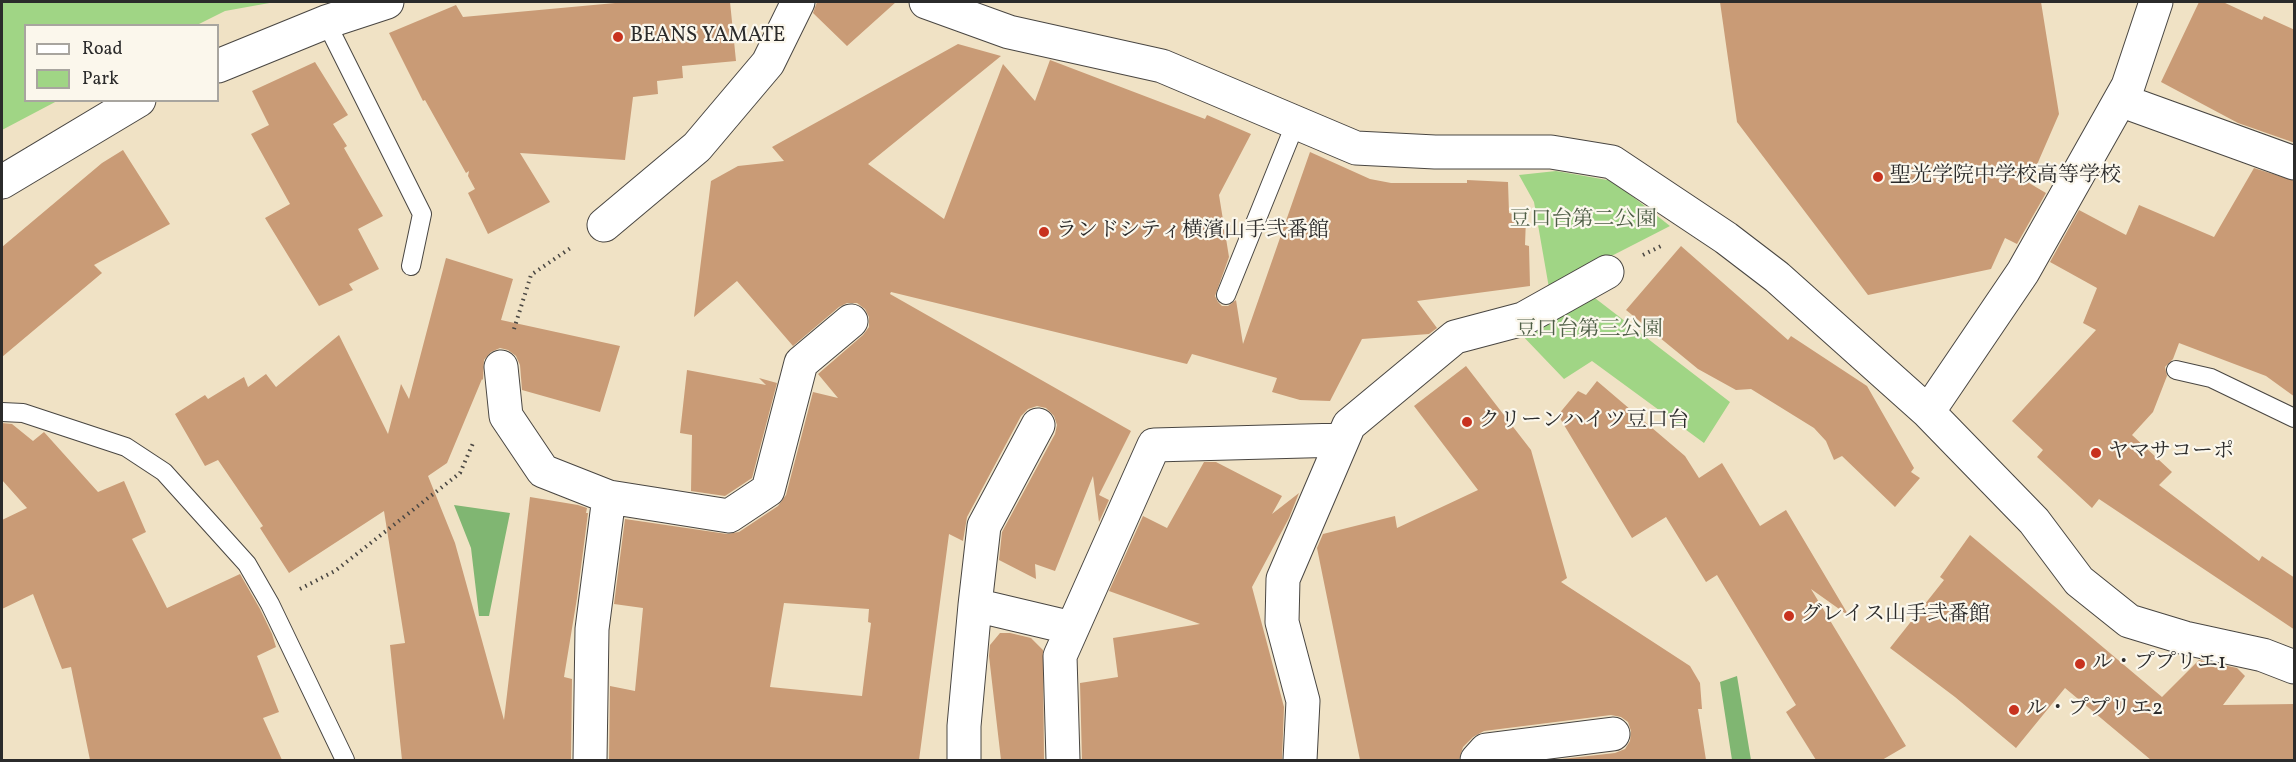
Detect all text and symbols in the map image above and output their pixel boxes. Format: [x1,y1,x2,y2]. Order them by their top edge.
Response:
legend [24,24,219,102]
place label: BEANS YAMATE [630,24,785,50]
marker: BEANS YAMATE [611,30,625,44]
text: Road [82,37,123,62]
text: Park [82,67,119,92]
place label: 聖光学院中学校高等学校 [1890,164,2121,190]
marker: 聖光学院中学校高等学校 [1871,170,1885,184]
park label: 豆口台第二公園 [1510,208,1656,234]
place label: ランドシティ横濱山手弐番館 [1056,219,1329,245]
marker: ランドシティ横濱山手弐番館 [1037,225,1051,239]
park label: 豆口台第三公園 [1516,318,1662,344]
place label: クリーンハイツ豆口台 [1479,409,1689,435]
marker: クリーンハイツ豆口台 [1460,415,1474,429]
place label: ヤマサコーポ [2108,440,2234,466]
marker: ヤマサコーポ [2089,446,2103,460]
place label: グレイス山手弐番館 [1801,603,1990,629]
marker: グレイス山手弐番館 [1782,609,1796,623]
place label: ル・ププリエ1 [2092,651,2226,677]
marker: ル・ププリエ1 [2073,657,2087,671]
place label: ル・ププリエ2 [2026,697,2163,723]
marker: ル・ププリエ2 [2007,703,2021,717]

